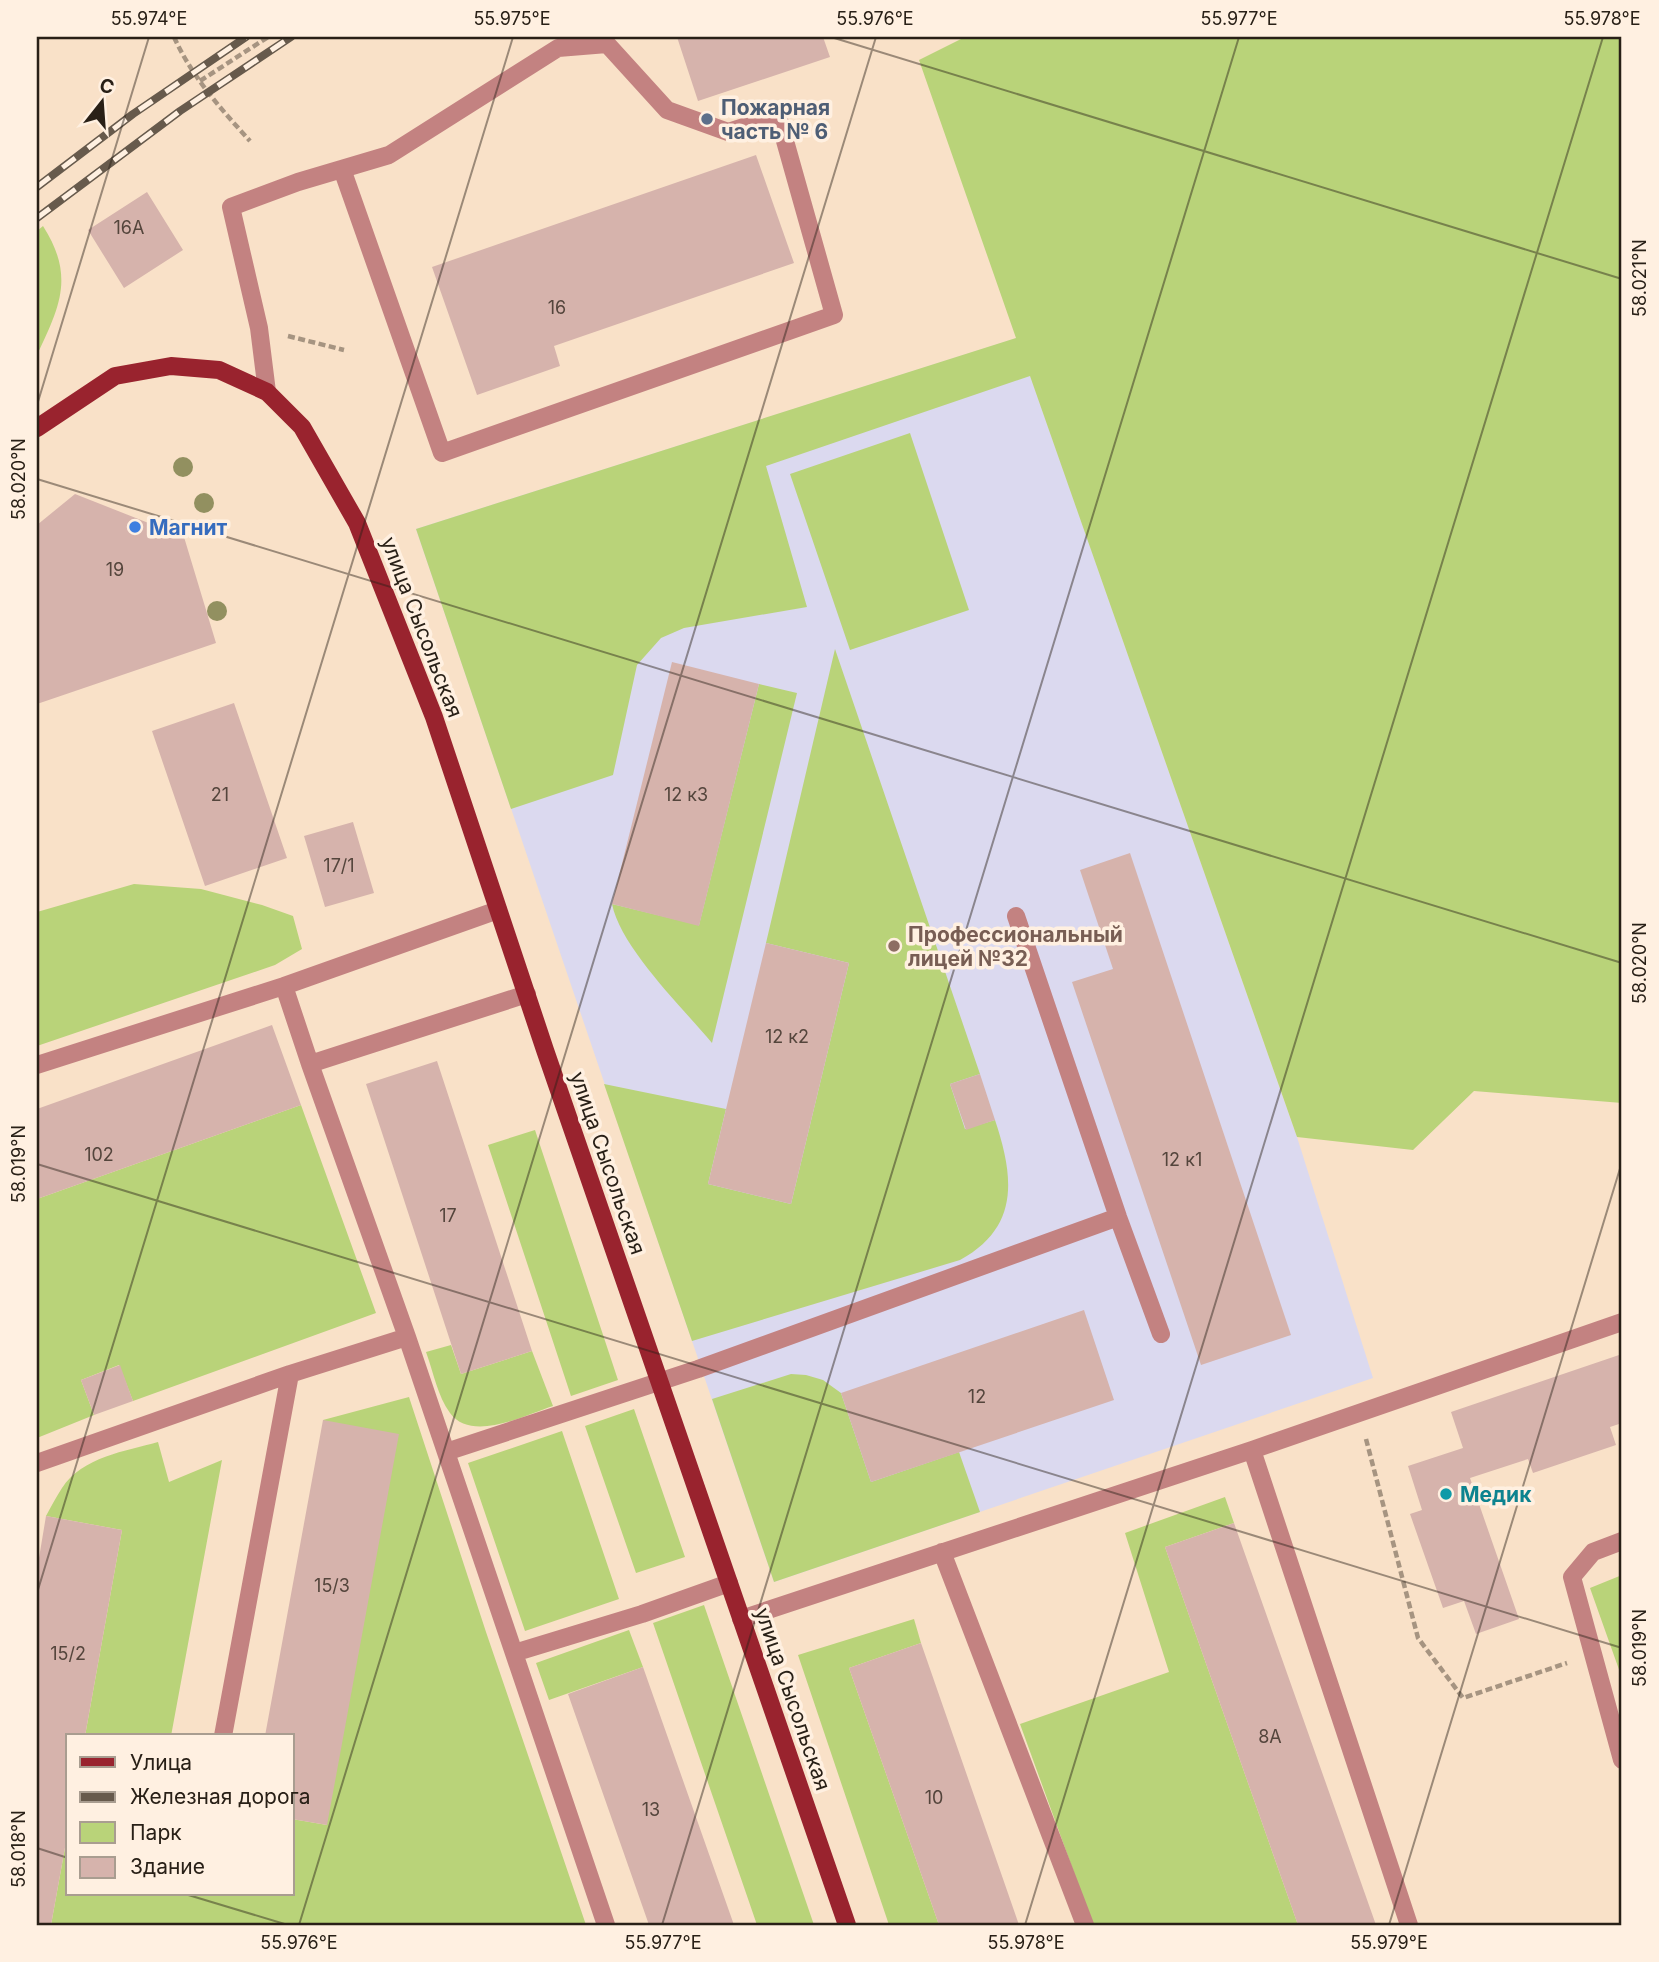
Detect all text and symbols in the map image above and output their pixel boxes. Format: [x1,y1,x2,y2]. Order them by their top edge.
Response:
text: 55.974°E [111,8,187,29]
text: 55.975°E [473,8,551,29]
text: 55.976°E [836,8,914,29]
text: 55.977°E [1200,8,1278,29]
text: 55.978°E [1563,8,1641,29]
north arrow [66,66,136,136]
text: С [97,73,117,99]
place label: Пожарная часть № 6 [721,95,830,144]
marker: Пожарная часть № 6 [699,111,715,127]
house number: 16А [114,217,144,238]
text: 58.021°N [1629,239,1650,317]
house number: 16 [548,297,566,318]
text: 58.020°N [8,438,29,520]
place label: Магнит [149,515,228,540]
marker: Магнит [127,519,143,535]
street label: улица Сысольская [376,533,468,721]
house number: 19 [106,559,124,580]
house number: 21 [211,784,229,805]
house number: 12 к3 [664,784,708,805]
house number: 17/1 [323,855,355,876]
place label: Профессиональный лицей №32 [908,922,1123,971]
text: 58.020°N [1629,922,1650,1004]
marker: Профессиональный лицей №32 [886,938,902,954]
house number: 12 к2 [765,1026,809,1047]
street label: улица Сысольская [565,1068,651,1258]
text: 58.019°N [8,1125,29,1203]
house number: 102 [84,1144,114,1165]
house number: 12 к1 [1162,1149,1202,1170]
house number: 17 [439,1205,457,1226]
house number: 12 [968,1386,986,1407]
place label: Медик [1460,1482,1532,1507]
marker: Медик [1438,1486,1454,1502]
house number: 15/3 [314,1575,350,1596]
street label: улица Сысольская [750,1604,836,1794]
text: 58.019°N [1629,1609,1650,1687]
house number: 15/2 [50,1643,86,1664]
house number: 8А [1258,1726,1282,1747]
legend [66,1734,294,1896]
text: Улица [130,1750,192,1775]
text: Железная дорога [130,1784,310,1809]
house number: 10 [925,1787,943,1808]
house number: 13 [642,1799,660,1820]
text: 58.018°N [8,1810,29,1888]
text: Парк [130,1820,182,1845]
text: Здание [130,1854,205,1879]
text: 55.976°E [260,1932,338,1953]
text: 55.977°E [624,1932,702,1953]
text: 55.978°E [987,1932,1065,1953]
text: 55.979°E [1350,1932,1428,1953]

